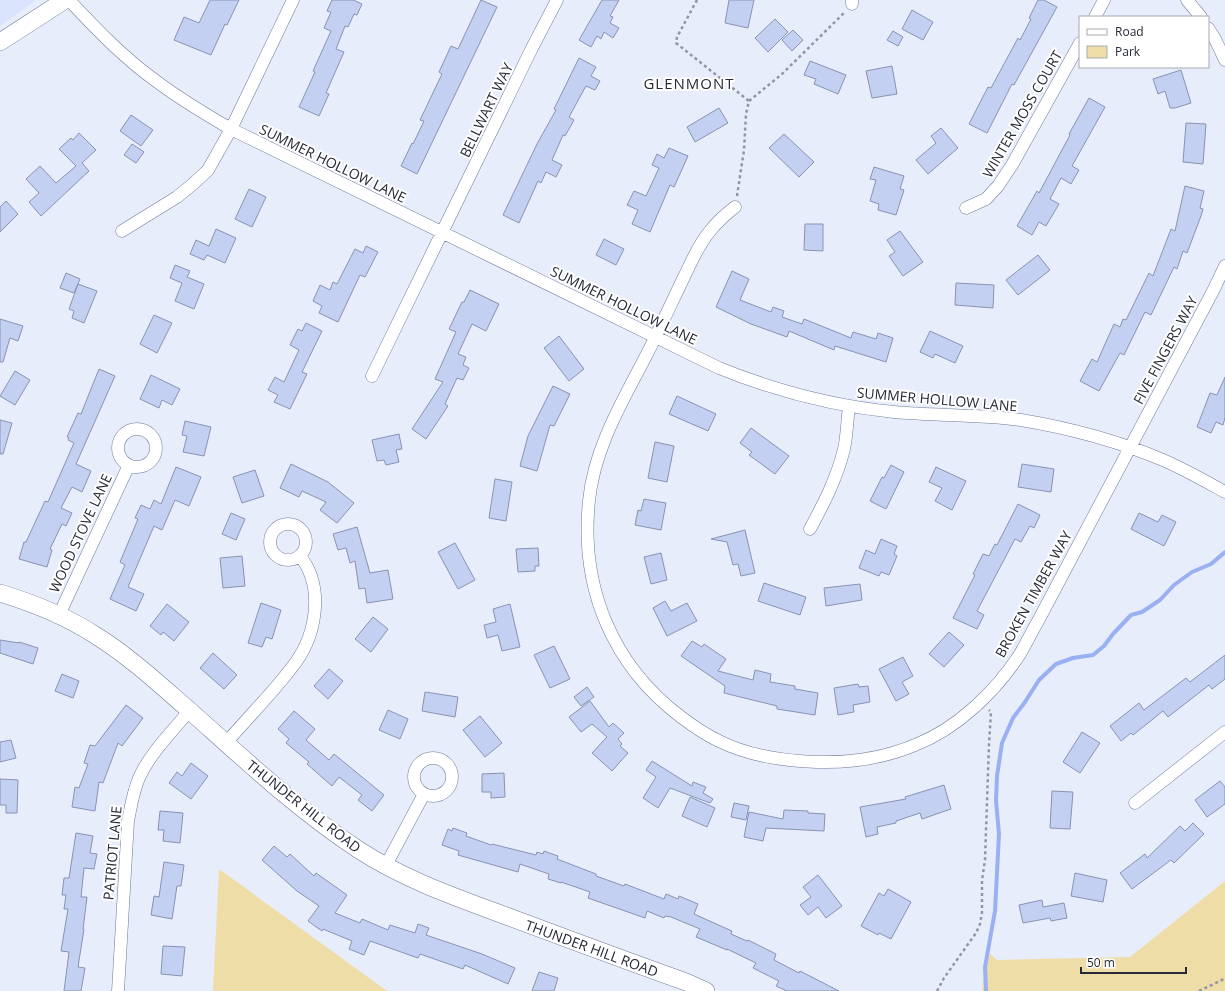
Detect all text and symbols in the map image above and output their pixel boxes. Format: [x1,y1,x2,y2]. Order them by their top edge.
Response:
legend [1079,16,1209,68]
text: Road [1115,23,1144,40]
text: Park [1115,43,1141,60]
street label: WINTER MOSS COURT [978,47,1066,181]
street label: BELLWART WAY [455,59,517,160]
district label: GLENMONT [643,73,735,93]
street label: SUMMER HOLLOW LANE [257,119,409,207]
street label: SUMMER HOLLOW LANE [548,261,700,349]
street label: FIVE FINGERS WAY [1128,292,1202,407]
street label: SUMMER HOLLOW LANE [856,383,1018,415]
street label: WOOD STOVE LANE [44,471,116,595]
street label: BROKEN TIMBER WAY [990,527,1076,661]
street label: THUNDER HILL ROAD [243,755,365,857]
street label: PATRIOT LANE [98,805,126,901]
street label: THUNDER HILL ROAD [523,915,661,981]
scale bar [1081,949,1186,975]
text: 50 m [1087,954,1115,971]

